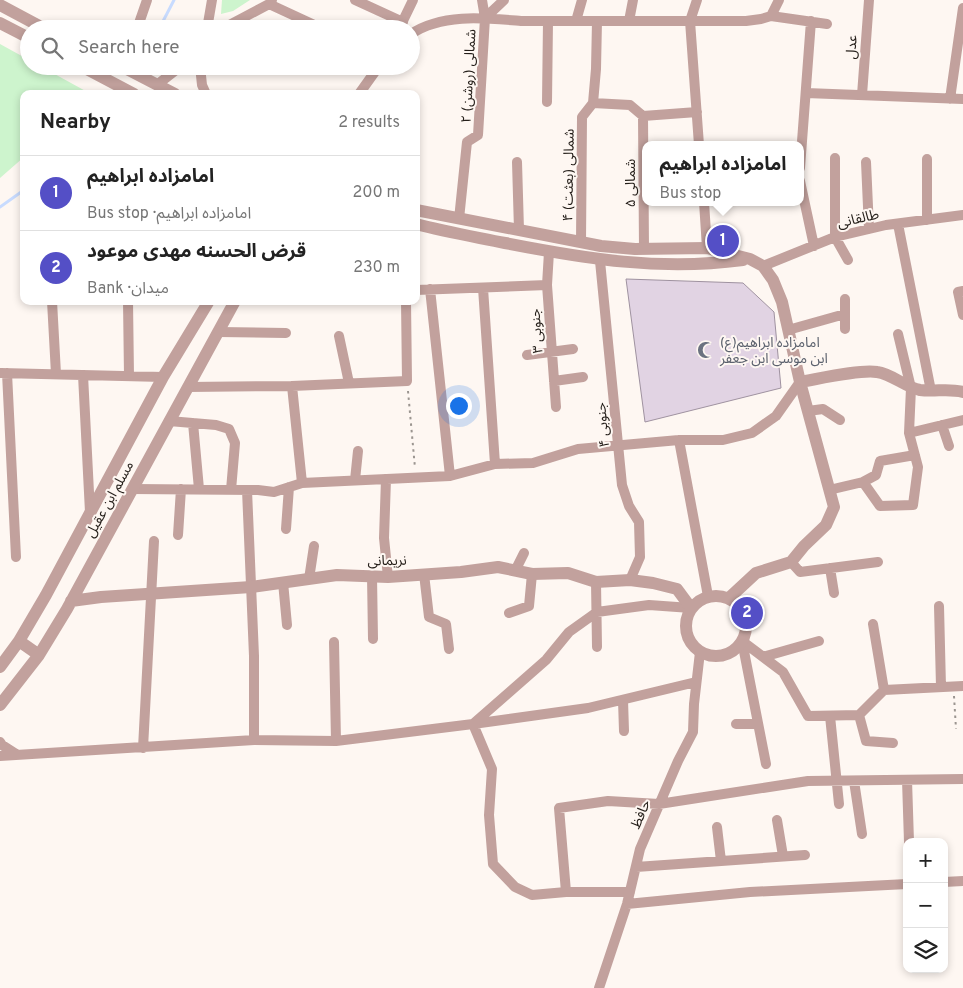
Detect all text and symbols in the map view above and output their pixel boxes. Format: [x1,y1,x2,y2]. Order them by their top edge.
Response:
search box [20,20,420,75]
street label: ۲ شمالی (روشن) [459,29,480,123]
icon: search [38,34,66,62]
street label: عدل [843,34,862,60]
text: Search here [78,36,180,60]
text: Nearby [40,109,111,136]
text: 2 results [338,113,400,133]
street label: ۴ شمالی (بعثت) [560,128,579,222]
popup [642,141,804,206]
text: امامزاده ابراهیم [659,153,787,177]
street label: ۵ شمالی [623,159,640,207]
text: امامزاده ابراهیم [87,165,214,189]
text: 1 [53,183,59,203]
text: 200 m [352,183,400,203]
text: Bus stop [659,184,721,204]
text: Bus stop · امامزاده ابراهیم [87,204,251,224]
street label: طالقانی [836,206,881,232]
pin: 1 [707,222,739,260]
text: قرض الحسنه مهدی موعود [87,240,306,264]
text: 2 [51,258,61,278]
text: 230 m [353,258,400,278]
text: Bank · میدان [87,279,169,299]
street label: ۳ جنوبی [527,308,548,354]
place label: (ع)امامزاده ابراهیم ابن موسی ابن جعفر [719,335,828,368]
mosque icon: (ع)امامزاده ابراهیم ابن موسی ابن جعفر [696,340,716,360]
your location [446,393,472,419]
street label: ۴ جنوبی [593,402,614,448]
street label: مسلم ابن عقیل [82,459,139,541]
street label: نریمانی [367,553,407,570]
pin: 2 [731,594,763,632]
street label: حافظ [628,797,655,832]
map controls [903,838,948,973]
button: + [903,838,948,883]
button: − [903,883,948,928]
button: layers [903,928,948,973]

